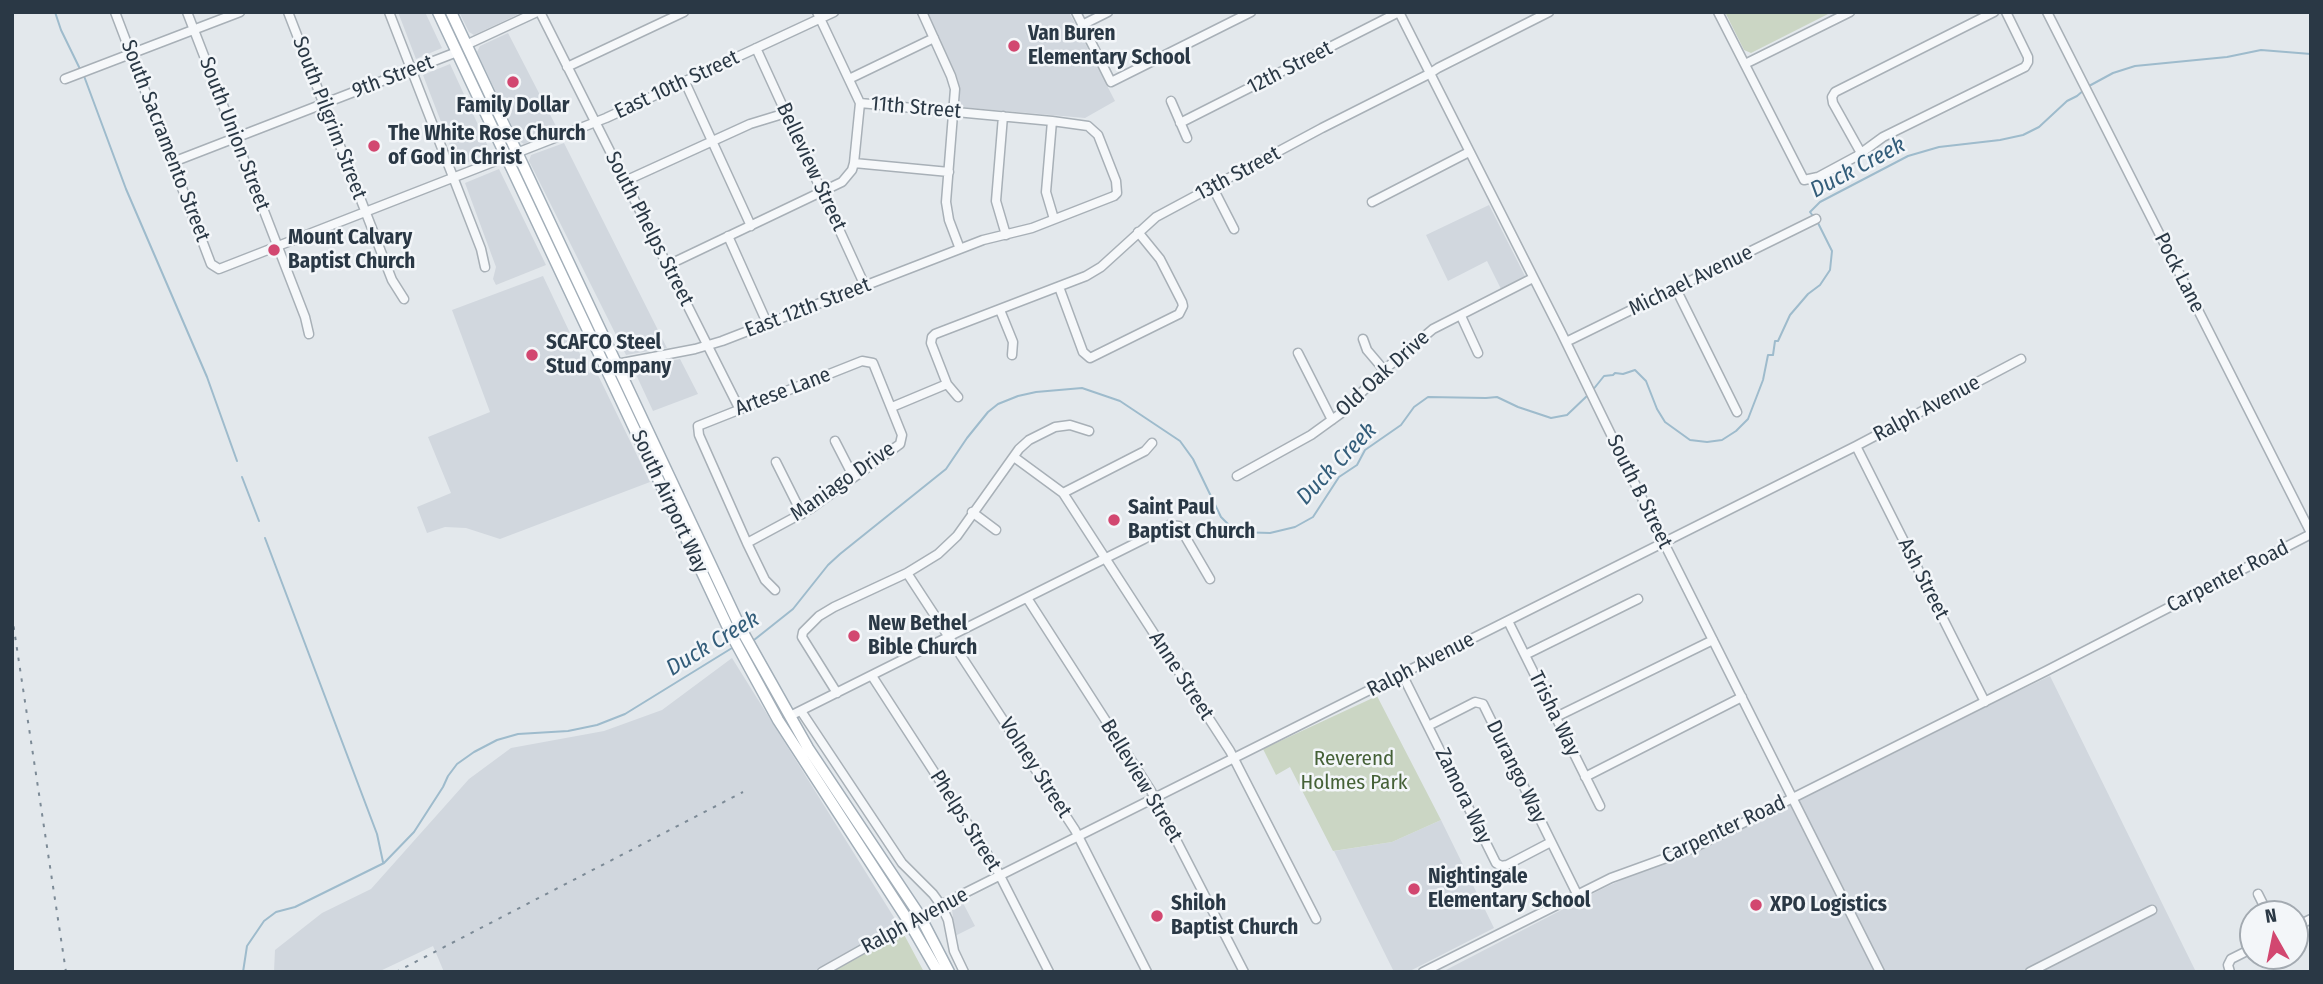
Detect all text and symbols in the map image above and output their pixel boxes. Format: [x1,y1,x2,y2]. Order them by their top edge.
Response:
place label: Van Buren Elementary School [1028,21,1191,71]
street label: South Pilgrim Street [286,33,372,203]
street label: 12th Street [1243,36,1337,100]
street label: South Sacramento Street [115,37,215,245]
marker: Van Buren Elementary School [1006,38,1022,54]
street label: East 10th Street [611,45,743,125]
street label: 9th Street [349,50,437,104]
street label: South Union Street [193,54,275,214]
marker: Family Dollar [505,74,521,90]
street label: 11th Street [870,92,962,124]
place label: Family Dollar [457,93,569,119]
street label: Belleview Street [770,99,852,235]
place label: The White Rose Church of God in Christ [388,121,586,171]
water label: Duck Creek [1806,131,1910,205]
marker: The White Rose Church of God in Christ [366,138,382,154]
street label: 13th Street [1191,141,1285,207]
street label: South Phelps Street [599,148,699,310]
place label: Mount Calvary Baptist Church [288,225,415,275]
street label: Pock Lane [2148,229,2210,317]
street label: Michael Avenue [1625,240,1757,322]
marker: Mount Calvary Baptist Church [266,242,282,258]
street label: East 12th Street [742,273,874,343]
street label: Old Oak Drive [1331,325,1435,423]
place label: SCAFCO Steel Stud Company [546,330,671,380]
marker: SCAFCO Steel Stud Company [524,347,540,363]
street label: Artese Lane [732,362,834,422]
street label: Ralph Avenue [1869,370,1985,448]
water label: Duck Creek [1291,417,1383,511]
street label: South Airport Way [625,427,713,577]
street label: South B Street [1601,431,1677,553]
street label: Maniago Drive [786,437,900,527]
place label: Saint Paul Baptist Church [1128,495,1255,545]
marker: Saint Paul Baptist Church [1106,512,1122,528]
street label: Ash Street [1892,534,1954,624]
street label: Carpenter Road [2163,535,2293,619]
water label: Duck Creek [661,605,765,683]
place label: New Bethel Bible Church [868,611,977,661]
street label: Anne Street [1143,627,1219,725]
street label: Ralph Avenue [1363,627,1479,703]
marker: New Bethel Bible Church [846,628,862,644]
street label: Trisha Way [1523,667,1585,761]
street label: Volney Street [993,713,1077,823]
street label: Belleview Street [1095,715,1187,847]
street label: Durango Way [1480,717,1552,827]
street label: Zamora Way [1429,744,1497,848]
park label: Reverend Holmes Park [1300,746,1408,796]
street label: Phelps Street [924,766,1006,876]
street label: Carpenter Road [1658,790,1790,870]
place label: Nightingale Elementary School [1428,864,1591,914]
marker: Nightingale Elementary School [1406,881,1422,897]
street label: Ralph Avenue [857,882,973,960]
place label: Shiloh Baptist Church [1171,891,1298,941]
place label: XPO Logistics [1770,892,1887,918]
marker: XPO Logistics [1748,897,1764,913]
north arrow [2239,900,2309,970]
text: N [2264,903,2278,928]
marker: Shiloh Baptist Church [1149,908,1165,924]

